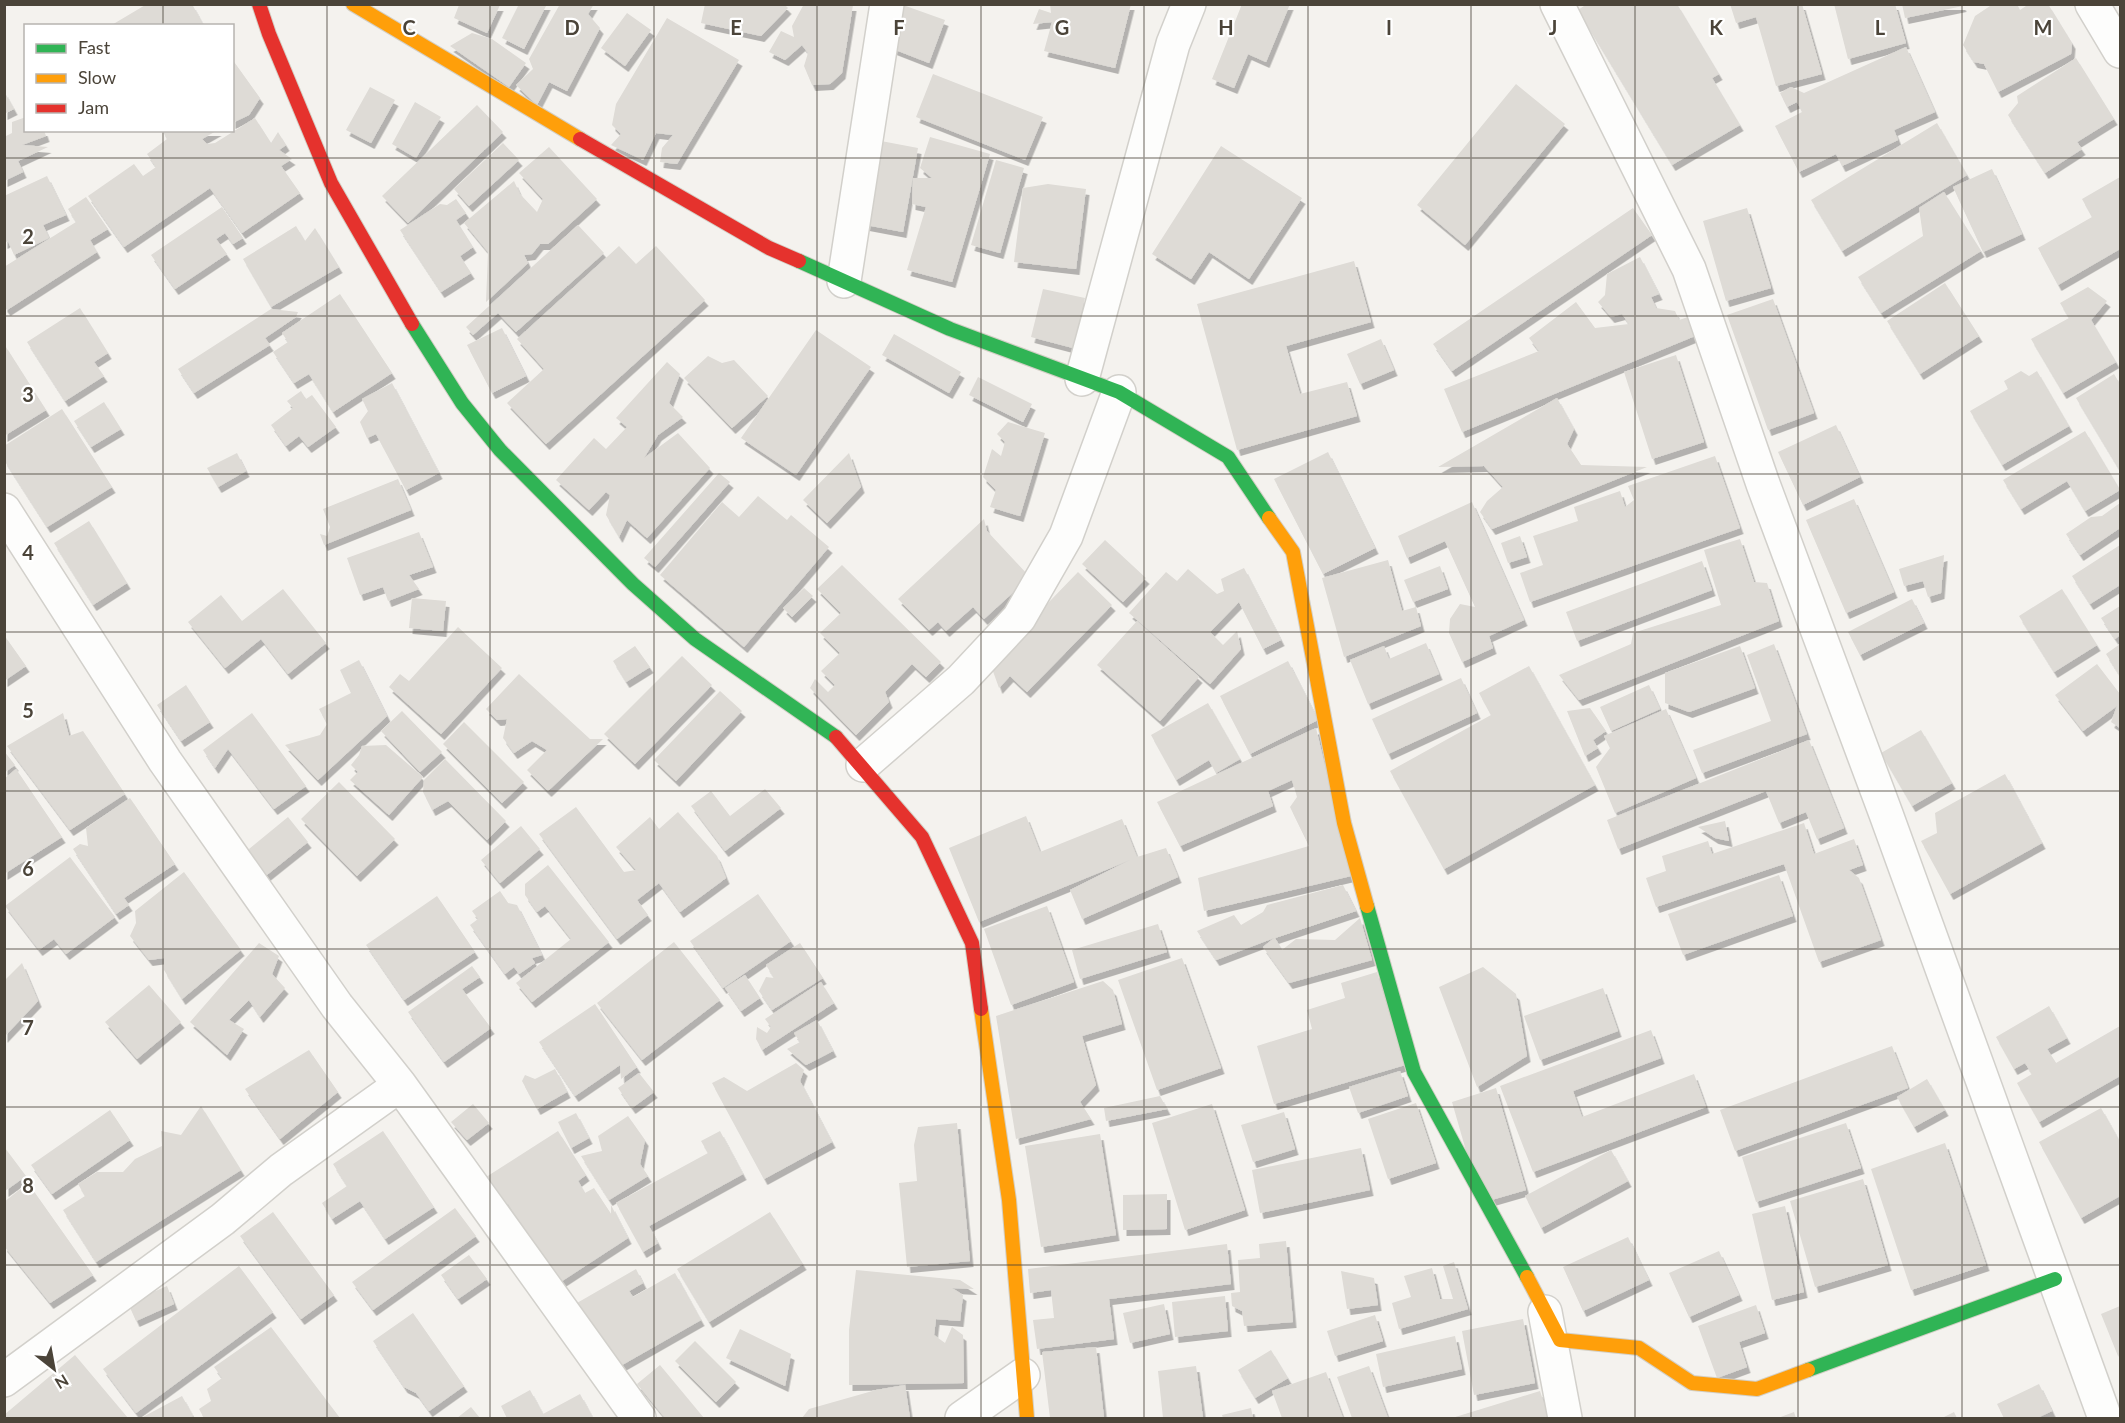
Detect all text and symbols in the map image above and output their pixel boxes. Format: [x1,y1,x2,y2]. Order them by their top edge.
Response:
text: C [402,15,416,39]
text: D [564,15,580,39]
text: E [730,15,742,39]
text: F [893,15,905,39]
text: G [1055,15,1069,39]
text: H [1218,15,1234,39]
text: I [1386,15,1392,39]
text: J [1549,15,1557,39]
text: K [1709,15,1723,39]
text: L [1875,15,1886,39]
text: M [2034,15,2052,39]
legend [24,24,234,132]
text: Fast [78,36,111,58]
text: Slow [78,66,116,88]
text: Jam [78,96,109,118]
text: 2 [22,224,34,248]
text: 3 [22,382,34,406]
text: 4 [22,540,34,564]
text: 5 [22,698,34,722]
text: 6 [22,856,34,880]
text: 7 [22,1015,34,1039]
text: 8 [22,1173,34,1197]
north arrow [24,1339,84,1399]
text: N [52,1371,72,1394]

